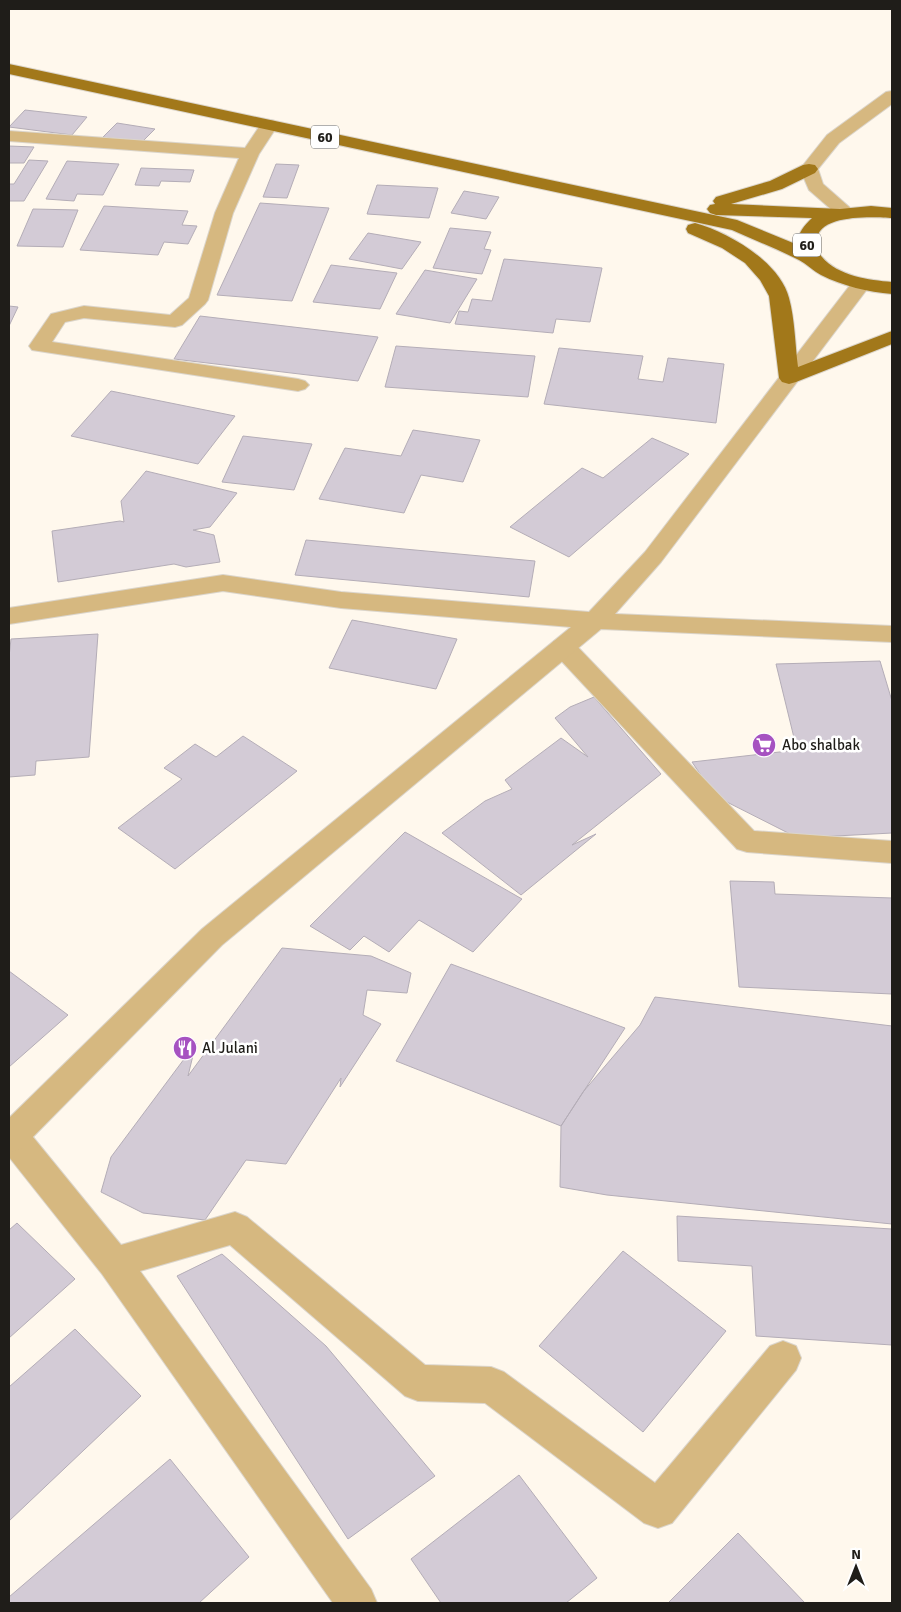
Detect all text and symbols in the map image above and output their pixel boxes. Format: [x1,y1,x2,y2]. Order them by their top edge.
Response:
road number: 60 [311,125,339,148]
road number: 60 [793,234,821,256]
supermarket icon: Abo shalbak [751,732,777,758]
place label: Abo shalbak [782,736,860,754]
restaurant icon: Al Julani [172,1035,198,1061]
place label: Al Julani [202,1039,258,1057]
north arrow [831,1542,881,1592]
text: N [851,1546,861,1563]

